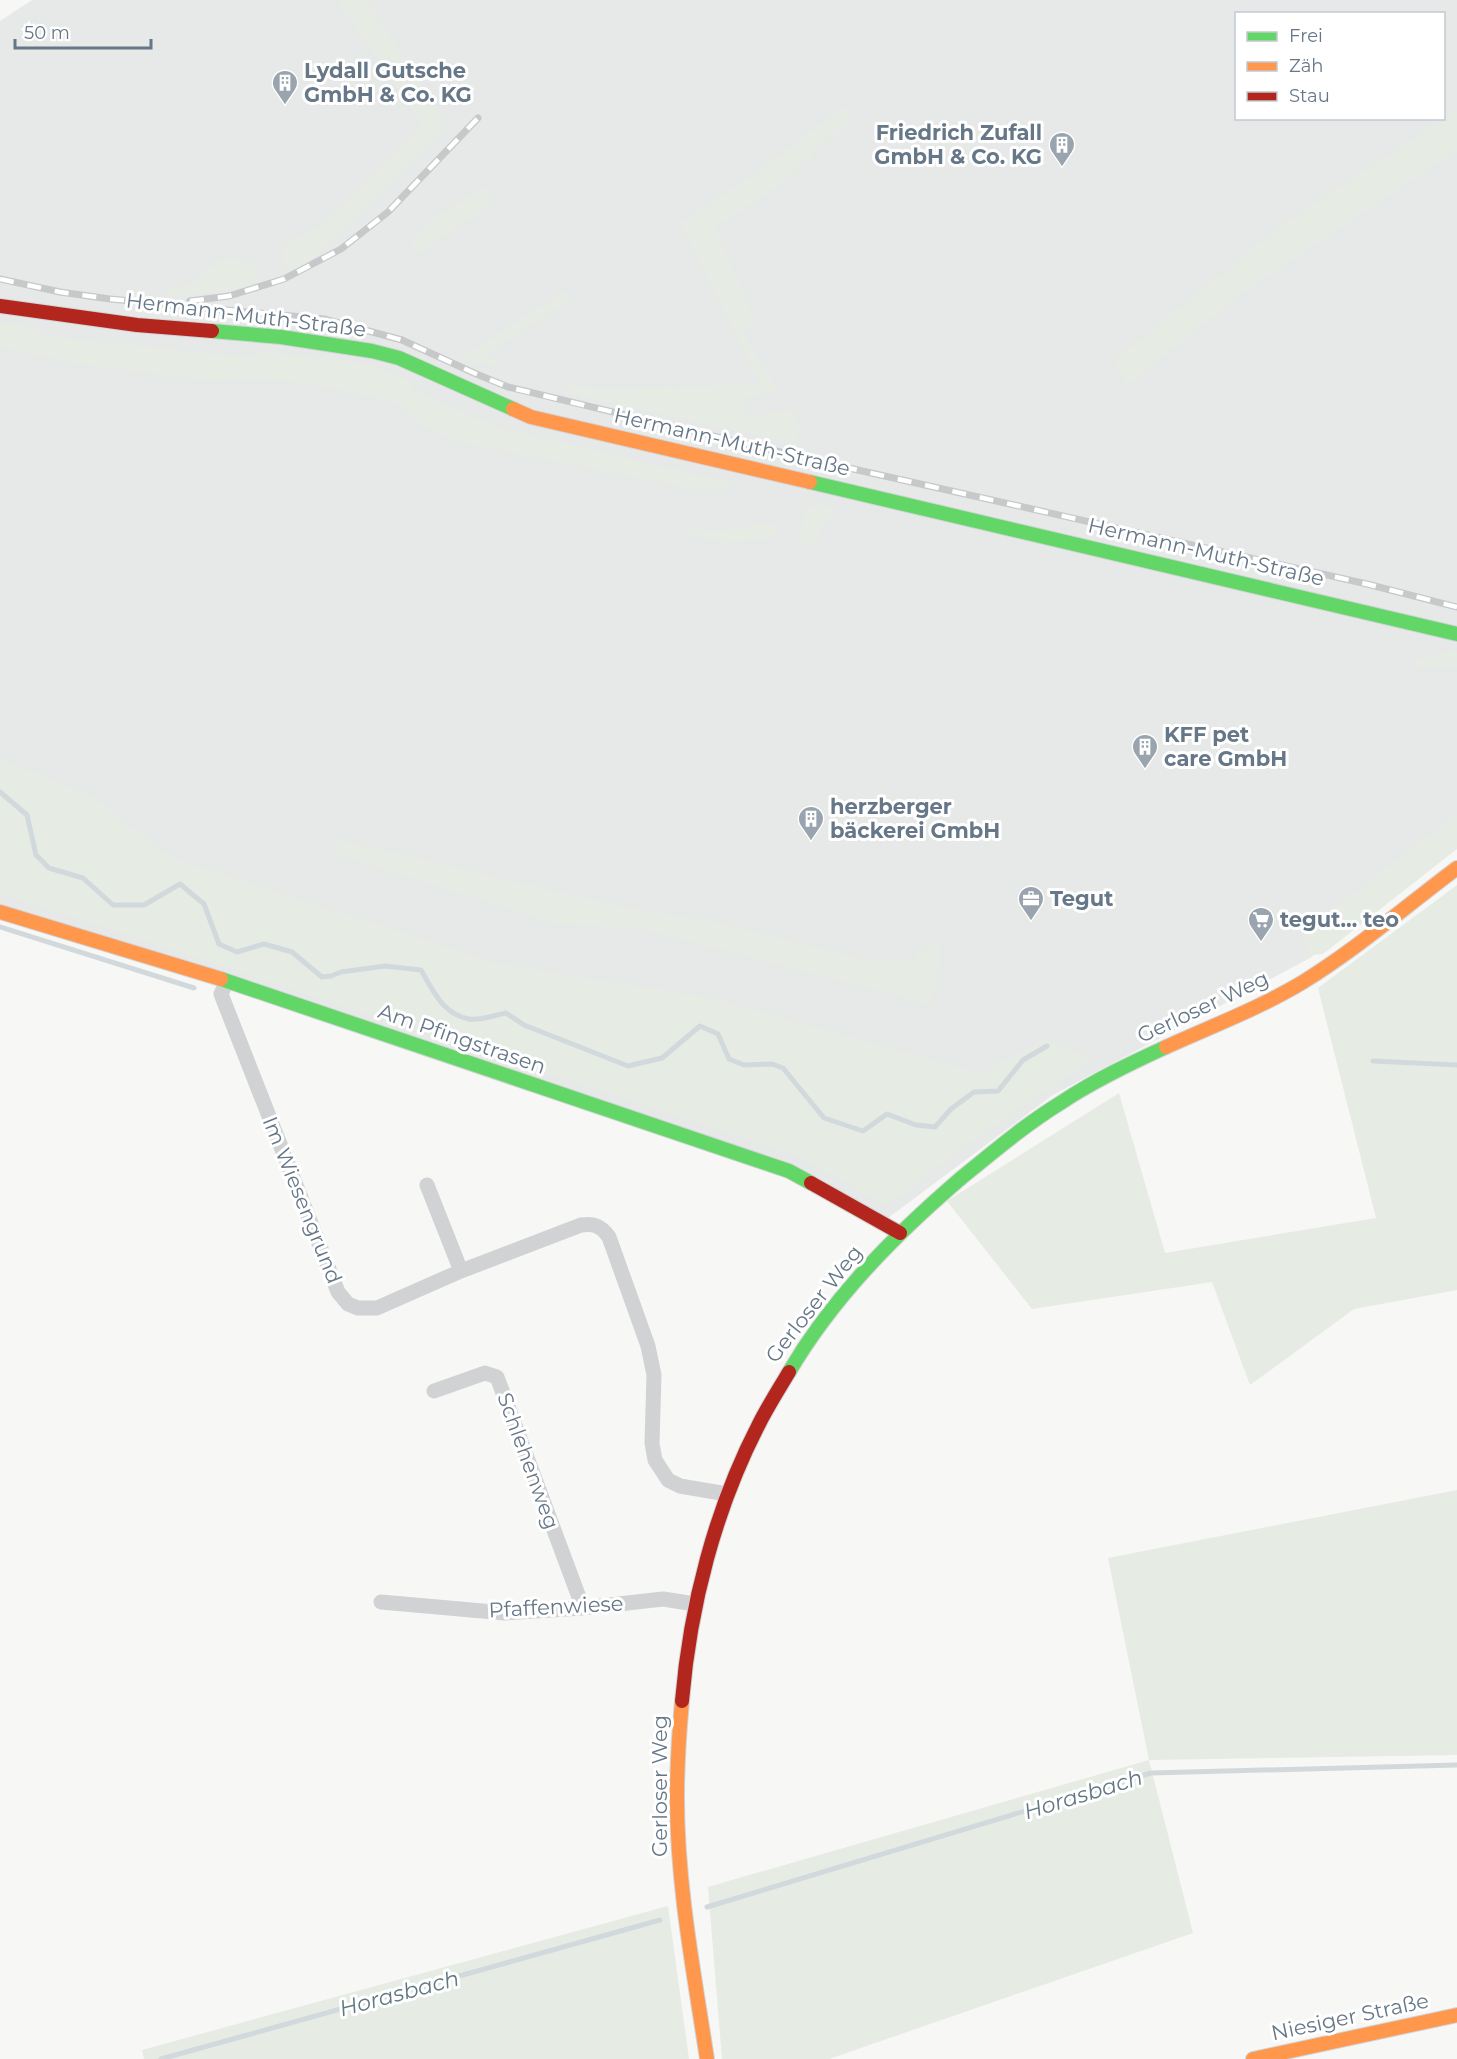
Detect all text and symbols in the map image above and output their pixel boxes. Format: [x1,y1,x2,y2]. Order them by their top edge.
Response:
scale bar [15,12,152,50]
legend [1235,12,1445,120]
text: 50 m [24,22,70,44]
text: Frei [1289,25,1323,47]
text: Zäh [1289,55,1324,77]
place label: Lydall Gutsche GmbH & Co. KG [304,58,472,107]
building icon: Lydall Gutsche GmbH & Co. KG [270,68,300,106]
text: Stau [1289,85,1330,107]
place label: Friedrich Zufall GmbH & Co. KG [874,120,1042,169]
building icon: Friedrich Zufall GmbH & Co. KG [1047,130,1077,168]
street label: Hermann-Muth-Straße [125,287,368,342]
street label: Hermann-Muth-Straße [612,402,853,481]
street label: Hermann-Muth-Straße [1086,512,1327,591]
place label: KFF pet care GmbH [1164,722,1287,771]
building icon: KFF pet care GmbH [1130,732,1160,770]
place label: herzberger bäckerei GmbH [830,794,1000,843]
building icon: herzberger bäckerei GmbH [796,804,826,842]
office icon: Tegut [1016,884,1046,922]
place label: Tegut [1050,886,1113,911]
supermarket icon: tegut… teo [1246,905,1276,943]
place label: tegut… teo [1280,907,1399,932]
street label: Gerloser Weg [1133,965,1272,1048]
street label: Am Pfingstrasen [375,998,549,1079]
street label: Im Wiesengrund [258,1113,347,1287]
street label: Gerloser Weg [760,1240,867,1367]
street label: Schlehenweg [492,1389,565,1532]
street label: Pfaffenwiese [488,1590,624,1623]
street label: Gerloser Weg [647,1715,672,1857]
water label: Horasbach [1020,1764,1146,1825]
water label: Horasbach [336,1965,462,2022]
street label: Niesiger Straße [1269,1988,1431,2045]

